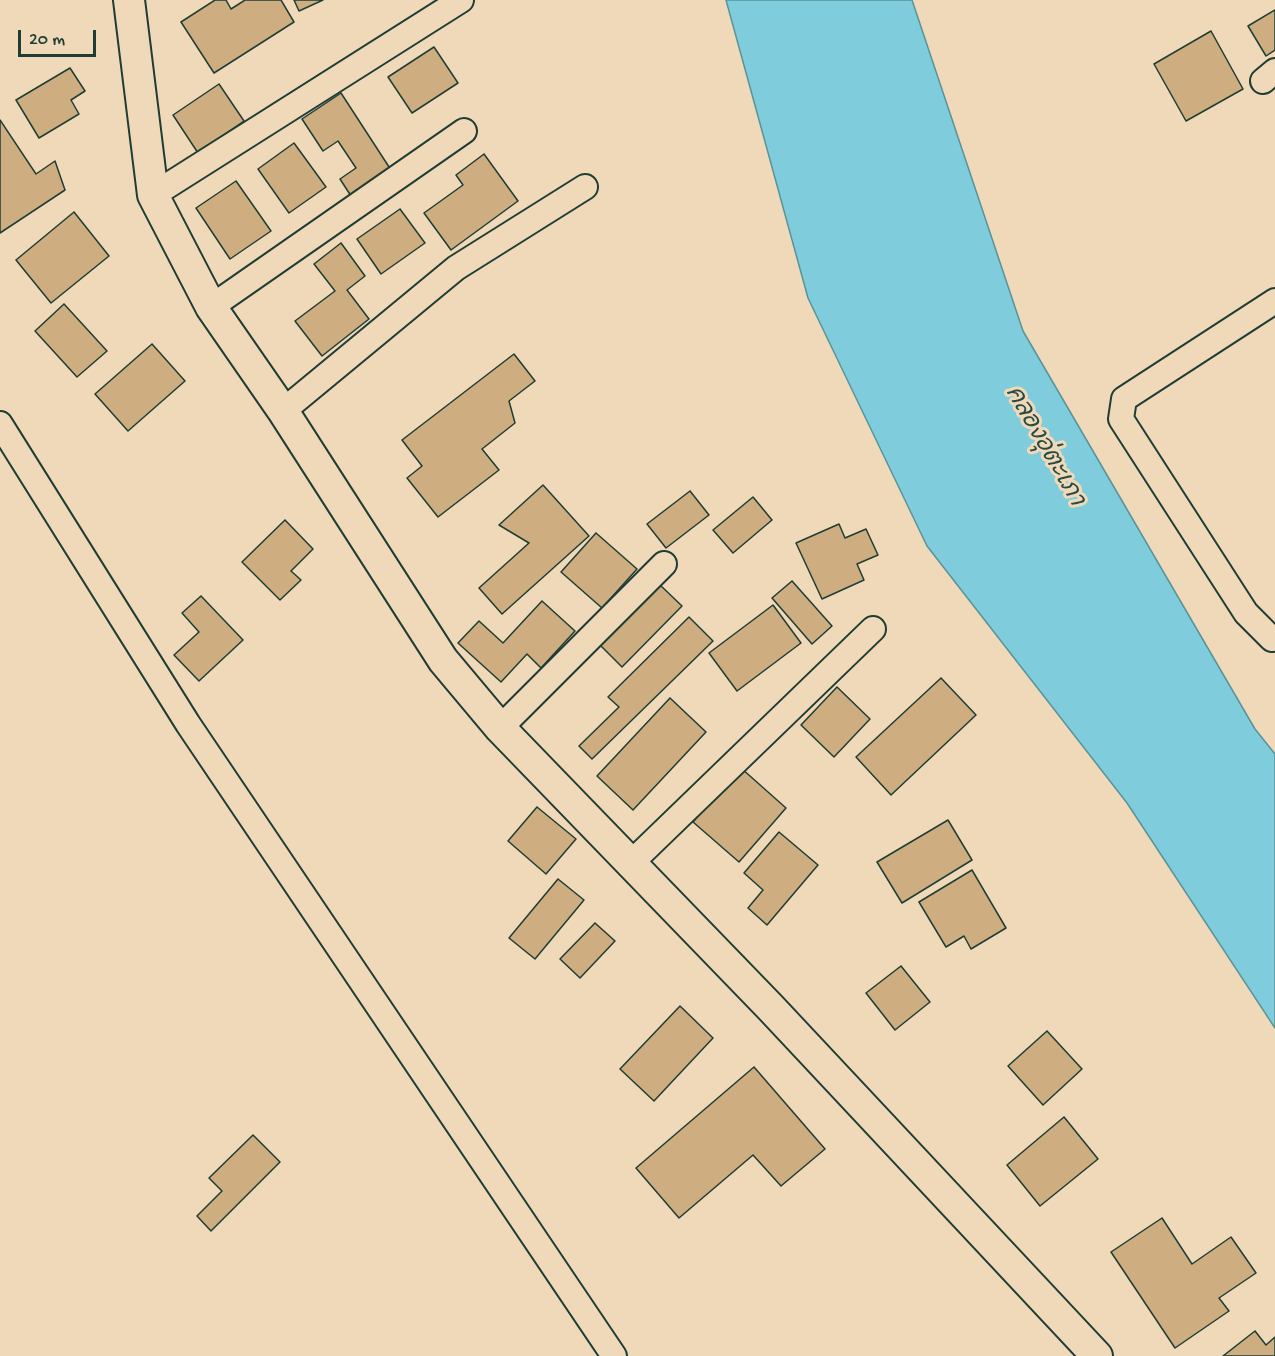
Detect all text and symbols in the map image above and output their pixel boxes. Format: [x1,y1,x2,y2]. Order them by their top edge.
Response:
scale bar [21,18,99,56]
text: 20 m [29,30,65,51]
water label: คลองอุ่ตะเภา [997,382,1089,512]

